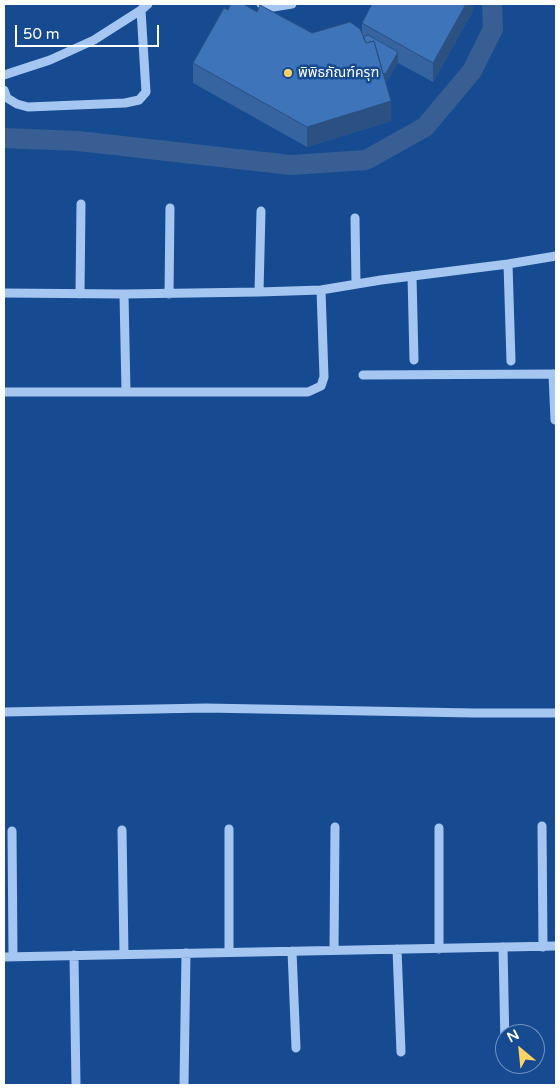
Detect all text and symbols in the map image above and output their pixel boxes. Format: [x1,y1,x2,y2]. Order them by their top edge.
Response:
scale bar [18,15,161,47]
text: 50 m [23,25,60,43]
place label: พิพิธภัณฑ์ครุฑ [298,65,379,81]
marker: พิพิธภัณฑ์ครุฑ [282,67,294,79]
north arrow [495,1024,545,1074]
text: N [504,1026,522,1046]

